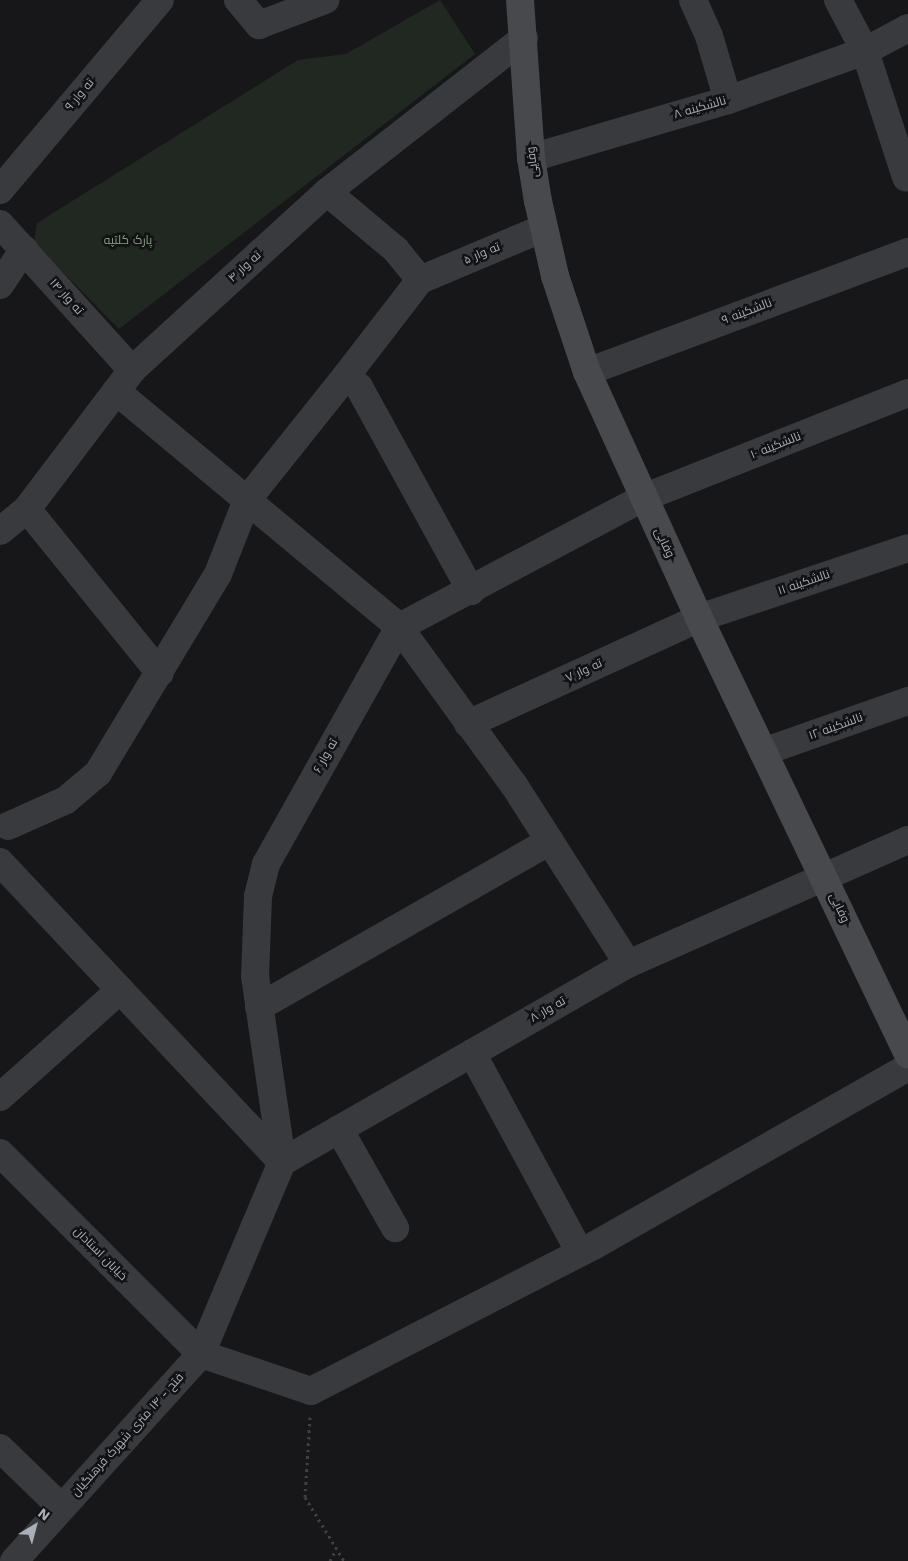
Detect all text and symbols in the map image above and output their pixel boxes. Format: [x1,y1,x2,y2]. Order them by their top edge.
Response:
street label: ته وار ۹ [62,76,98,114]
street label: نالشکینه ۸ [672,94,728,122]
street label: وفایی [524,146,542,178]
park label: پارک کلتپه [104,234,152,248]
street label: ته وار ۵ [462,240,502,268]
street label: ته وار ۴ [226,249,264,285]
street label: ته وار ۱۴ [46,276,86,318]
street label: نالشکینه ۹ [720,296,774,328]
street label: نالشکینه ۱۰ [749,429,803,463]
street label: وفایی [651,526,677,560]
street label: نالشکینه ۱۱ [776,567,832,599]
street label: ته وار ۷ [563,656,605,686]
street label: نالشکینه ۱۲ [807,711,865,743]
street label: ته وار ۶ [311,736,341,776]
street label: وفایی [826,891,852,925]
street label: ته وار ۸ [528,994,568,1026]
street label: خیابان استادان [70,1224,130,1284]
street label: فتح - ۱۴ متری شهرک فرهنگیان [69,1371,187,1499]
north arrow [10,1501,60,1551]
text: N [35,1505,53,1524]

